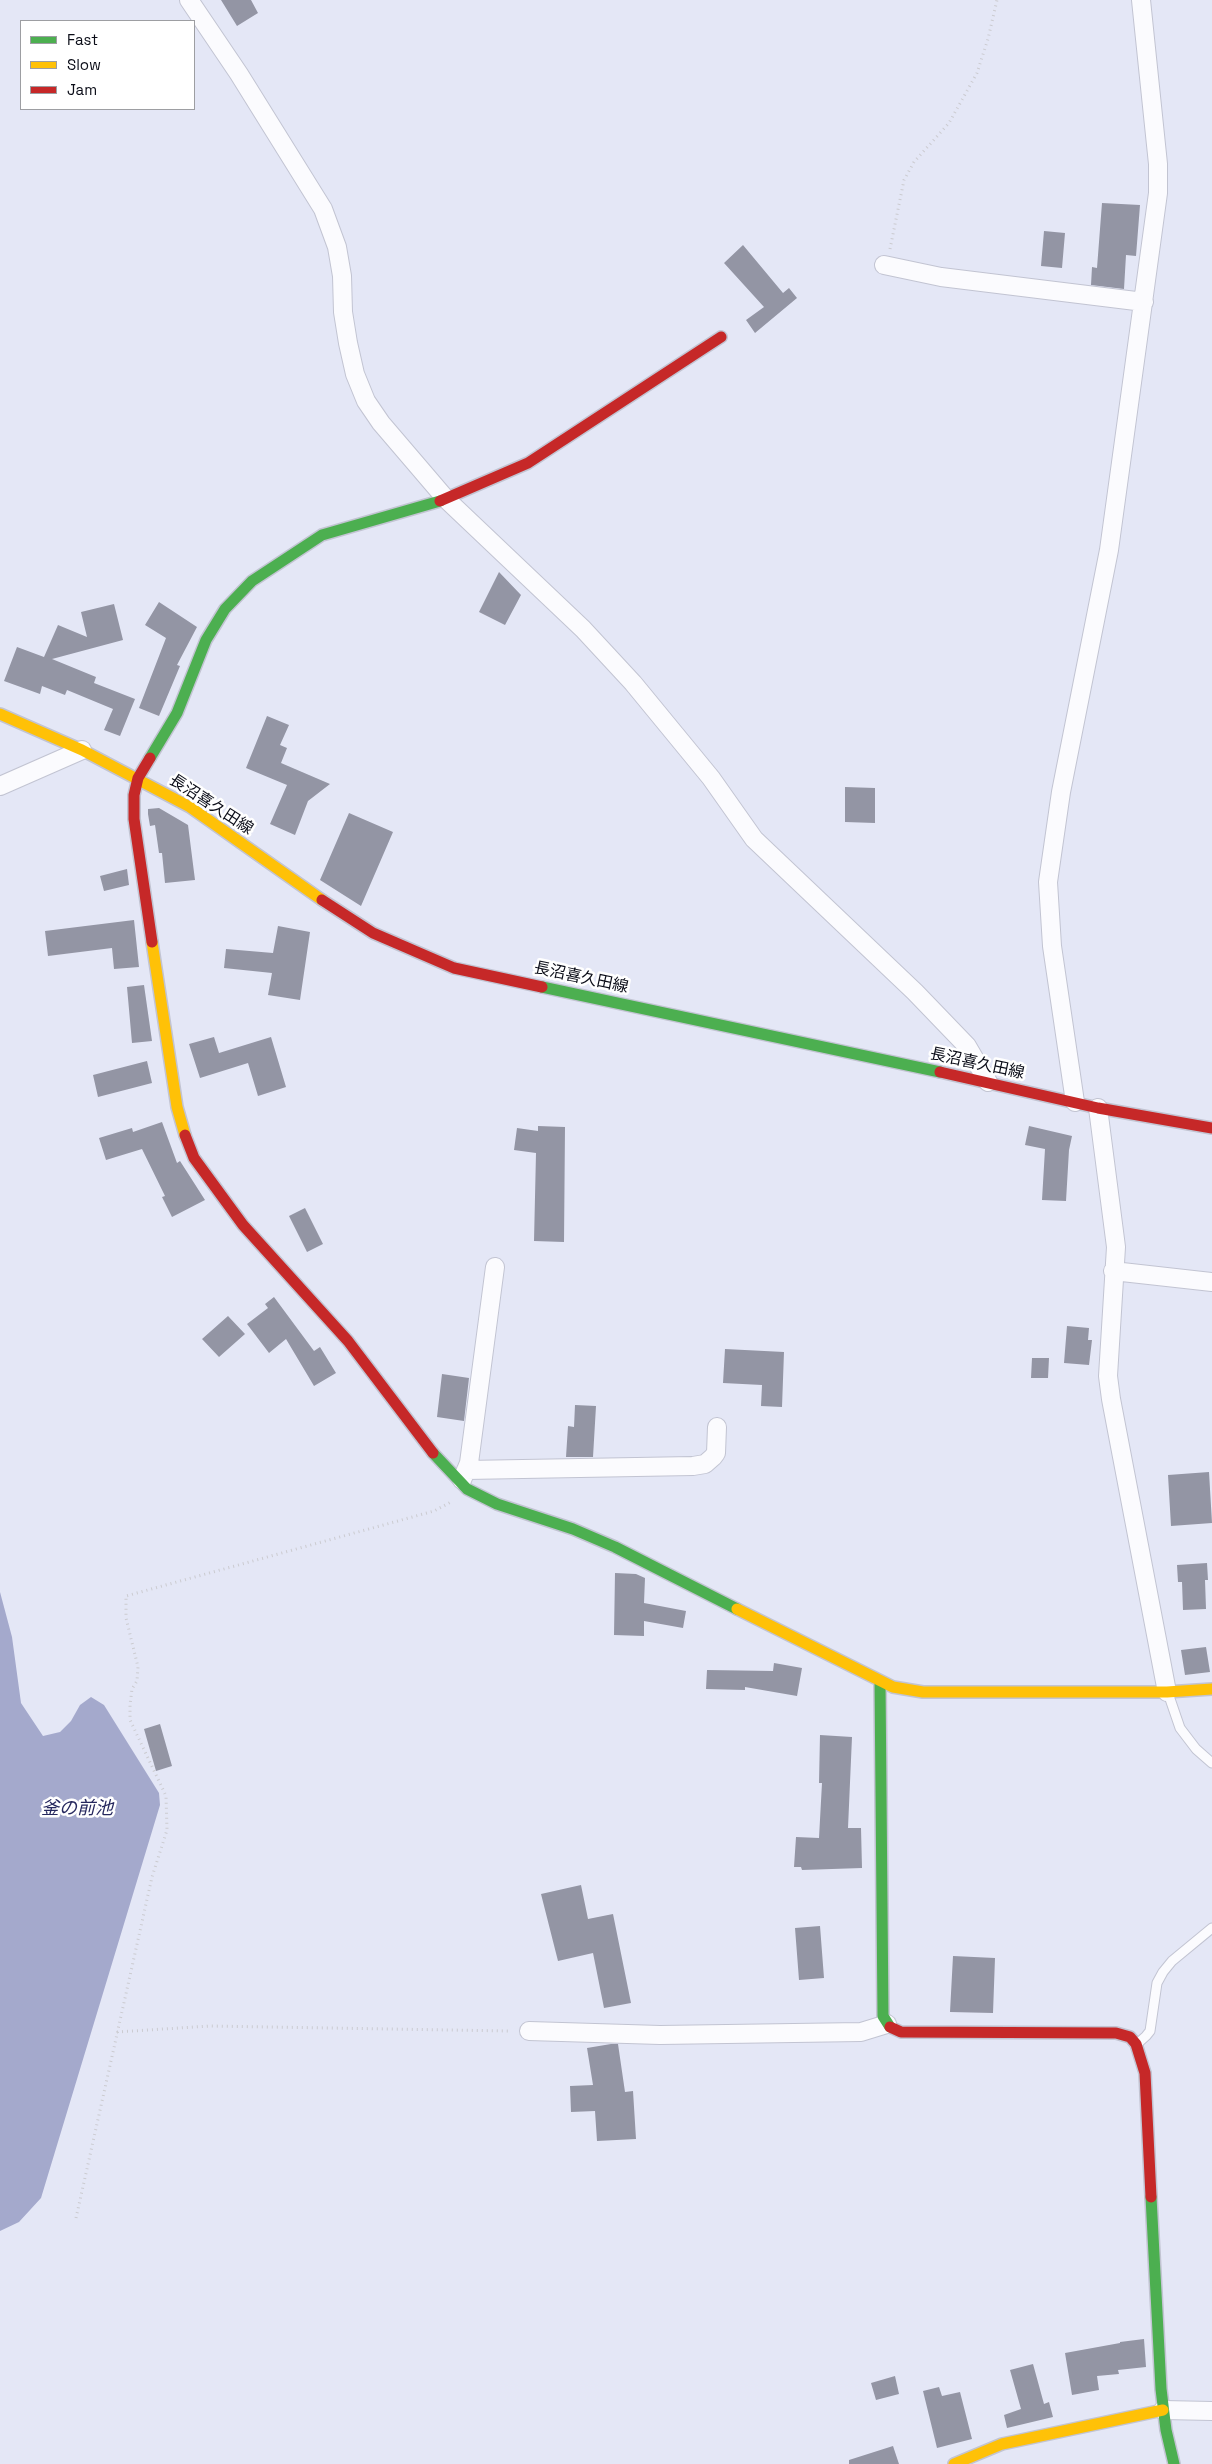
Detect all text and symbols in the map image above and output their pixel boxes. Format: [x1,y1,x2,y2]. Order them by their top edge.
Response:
legend [20,20,195,110]
text: Fast [67,30,98,49]
text: Slow [67,55,101,74]
text: Jam [67,80,97,99]
street label: 長沼喜久田線 [166,771,256,839]
street label: 長沼喜久田線 [532,959,630,997]
street label: 長沼喜久田線 [928,1045,1026,1083]
water label: 釜の前池 [41,1798,113,1820]

